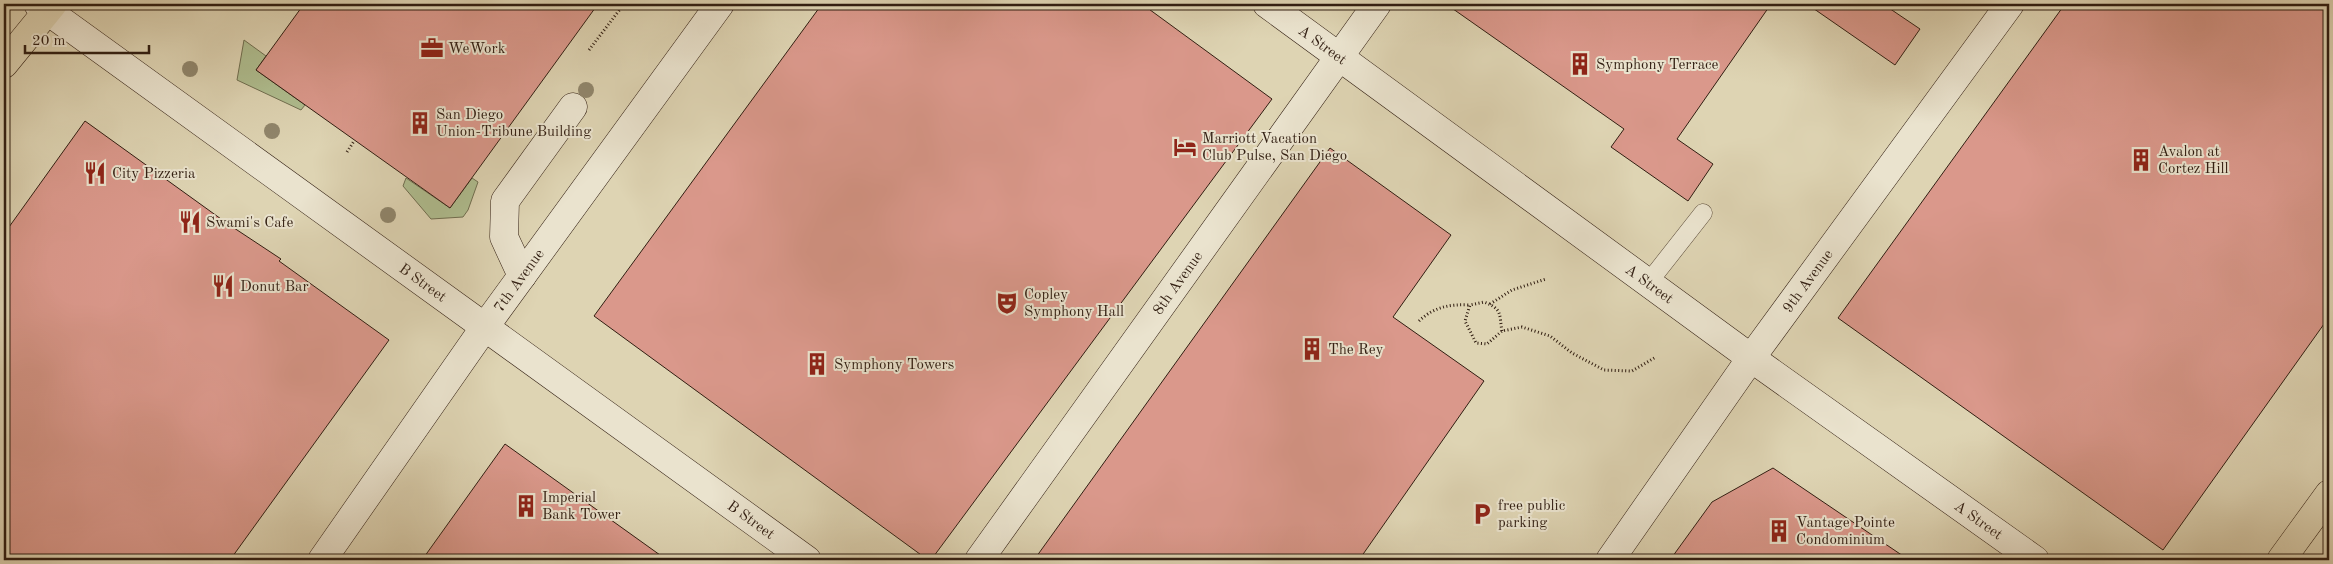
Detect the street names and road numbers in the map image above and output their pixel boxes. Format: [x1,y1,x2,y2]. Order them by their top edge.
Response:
street label: A Street [1295,24,1349,68]
street label: 7th Avenue [492,247,548,315]
street label: 9th Avenue [1781,247,1837,316]
street label: 8th Avenue [1151,249,1206,318]
street label: B Street [396,262,448,306]
street label: A Street [1622,263,1676,307]
street label: B Street [724,499,777,543]
street label: A Street [1951,499,2005,543]

